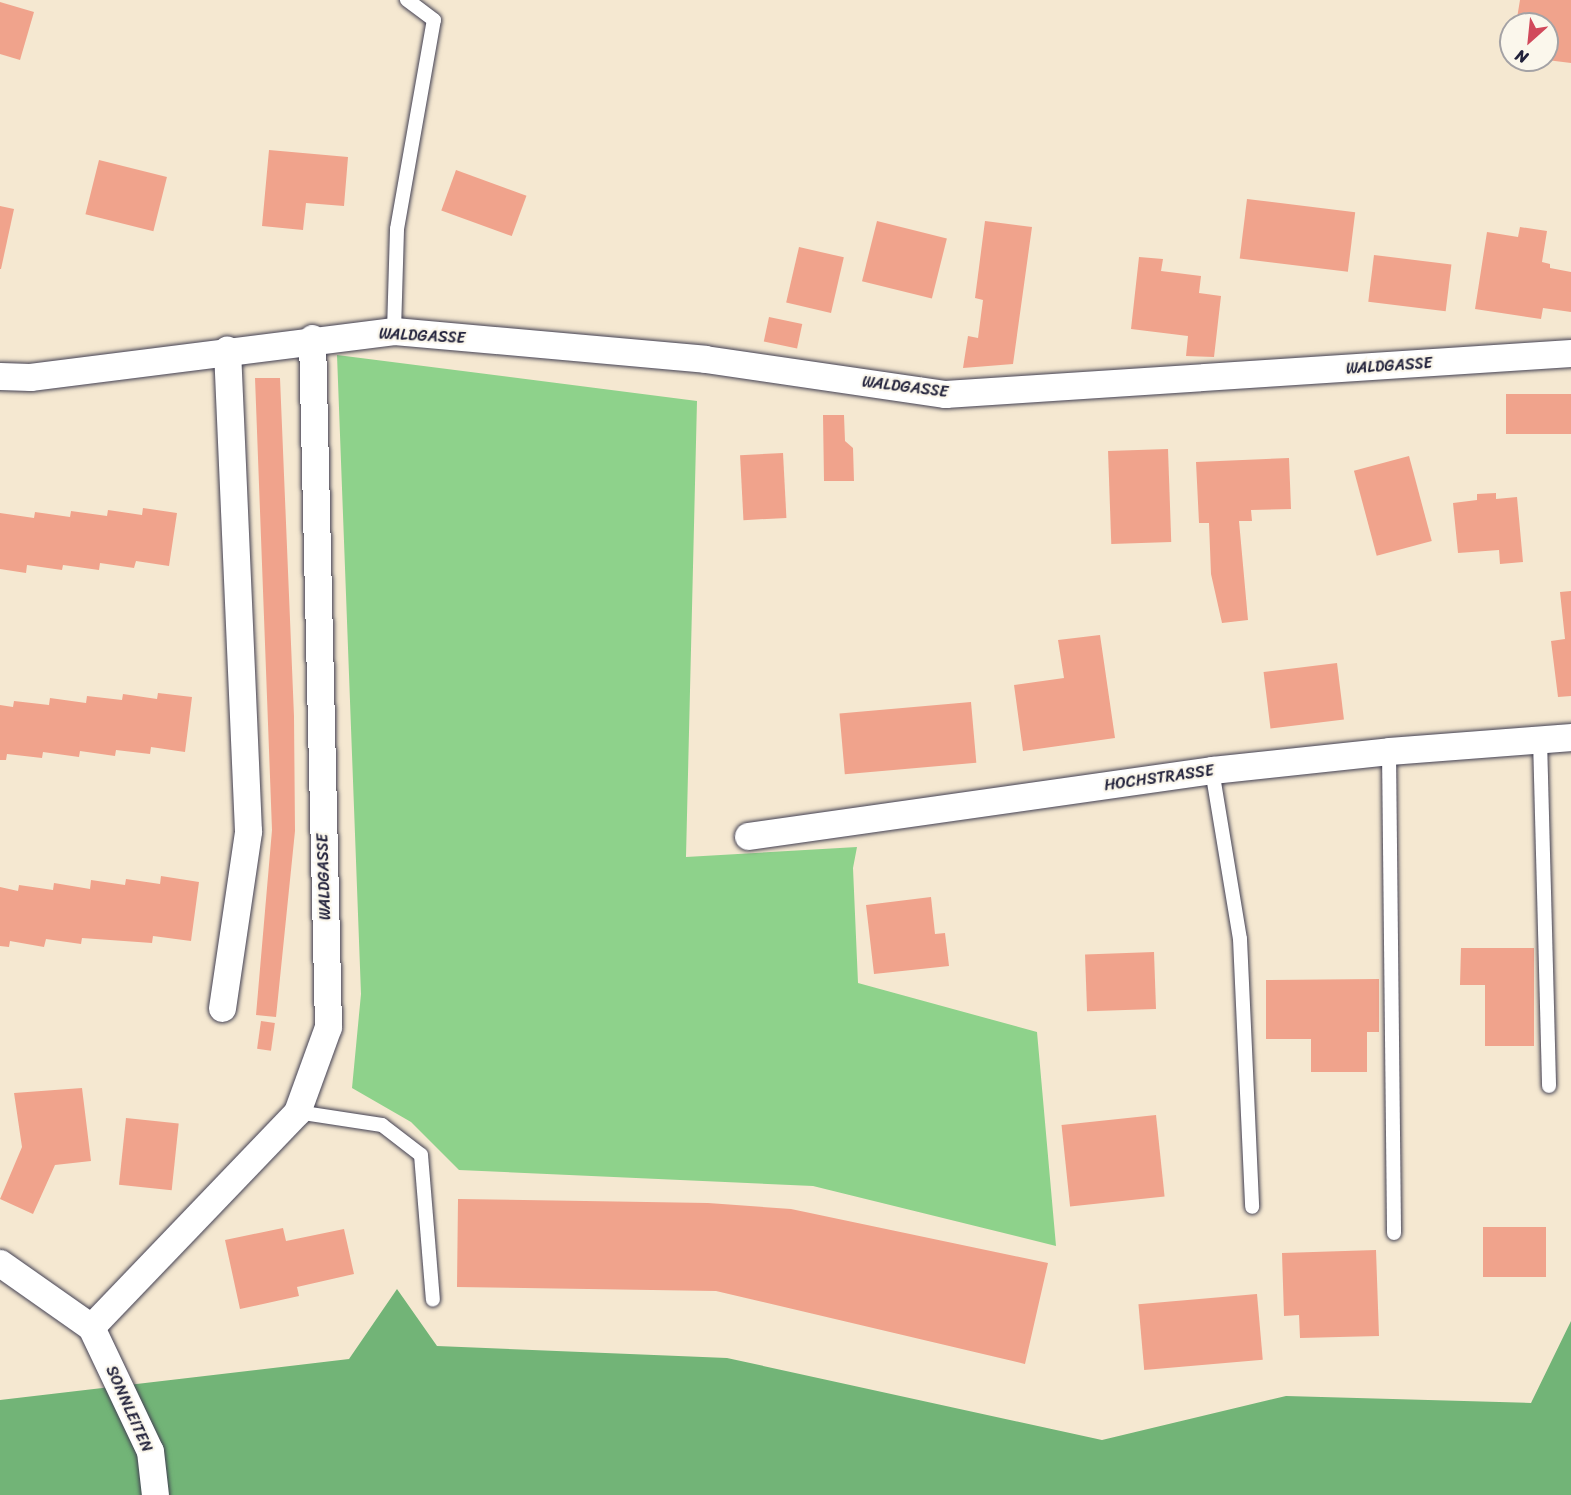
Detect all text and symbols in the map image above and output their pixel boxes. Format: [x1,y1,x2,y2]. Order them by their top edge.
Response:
north arrow [1499,12,1559,72]
text: N [1510,41,1533,72]
street label: WALDGASSE [378,324,466,348]
street label: WALDGASSE [1345,353,1433,379]
street label: WALDGASSE [861,372,949,402]
street label: HOCHSTRASSE [1103,761,1215,795]
street label: WALDGASSE [313,834,335,920]
street label: SONNLEITEN [101,1363,157,1455]

